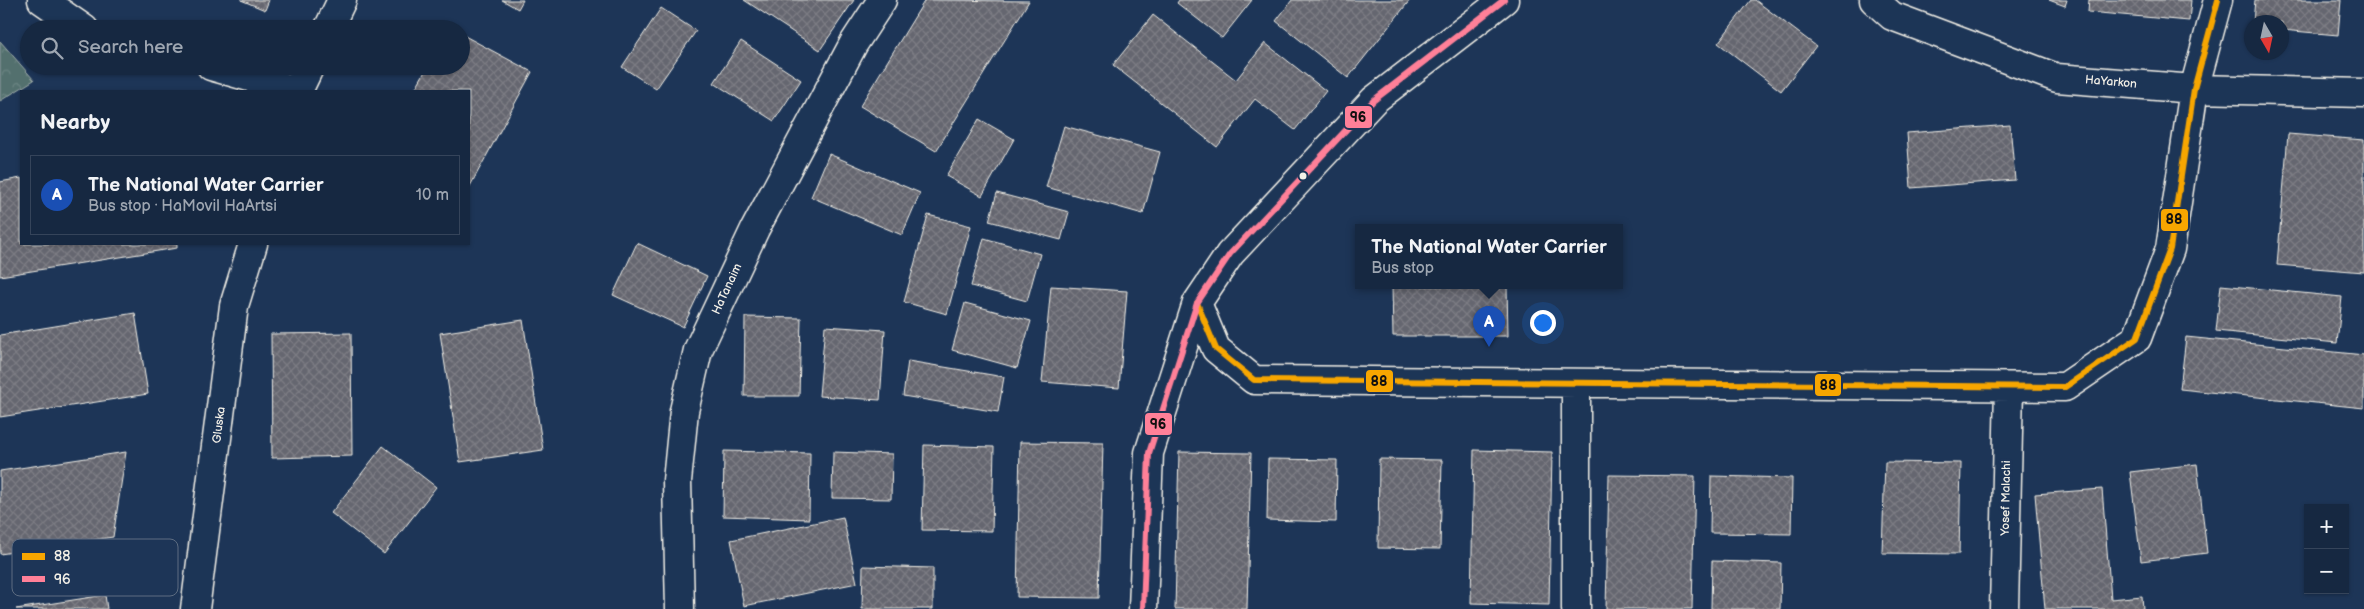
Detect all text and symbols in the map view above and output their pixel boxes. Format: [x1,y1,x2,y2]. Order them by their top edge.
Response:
north arrow [2244,15,2289,60]
search box [20,20,470,75]
icon: search [38,34,66,62]
text: Search here [78,36,183,59]
street label: HaYarkon [2084,72,2138,92]
line badge: 96 [1344,105,1373,129]
text: 96 [1350,109,1366,126]
text: Nearby [40,110,110,135]
unlabelled marker [1298,171,1308,181]
text: The National Water Carrier [88,174,324,197]
text: A [52,186,62,205]
text: 10 m [416,186,449,205]
text: Bus stop · HaMovil HaArtsi [88,197,277,216]
line badge: 88 [2160,208,2189,232]
text: 88 [2166,211,2182,228]
popup [1355,224,1623,289]
text: The National Water Carrier [1371,236,1607,259]
text: Bus stop [1371,259,1434,278]
street label: HaTanaim [709,261,745,317]
pin: A [1473,306,1505,347]
your location [1530,310,1556,336]
line badge: 88 [1365,369,1394,393]
text: 88 [1371,373,1387,390]
line badge: 88 [1814,373,1842,397]
text: 88 [1820,377,1836,394]
street label: Gluska [209,406,229,444]
line badge: 96 [1144,412,1173,436]
text: 96 [1150,416,1166,433]
street label: Yosef Malachi [1998,460,2014,537]
map controls [2304,504,2349,594]
button: + [2304,504,2349,549]
legend [12,539,178,596]
text: 88 [54,548,70,565]
button: − [2304,549,2349,594]
text: 96 [54,571,71,588]

